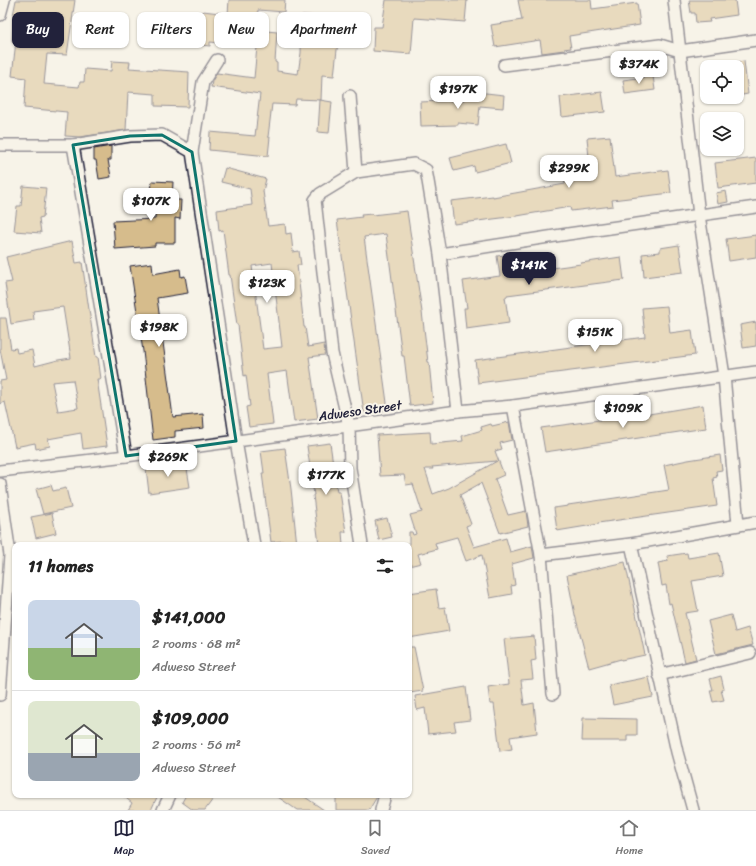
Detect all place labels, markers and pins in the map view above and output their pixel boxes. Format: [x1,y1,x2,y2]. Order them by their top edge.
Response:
pin: $374K [611,51,667,85]
pin: $197K [430,76,486,110]
pin: $299K [541,155,597,189]
pin: $107K [123,188,179,222]
pin: $141K [501,252,557,286]
pin: $123K [239,270,295,304]
pin: $198K [131,314,187,348]
pin: $151K [567,319,623,353]
pin: $109K [595,395,651,429]
pin: $269K [140,444,196,478]
pin: $177K [298,462,354,496]

